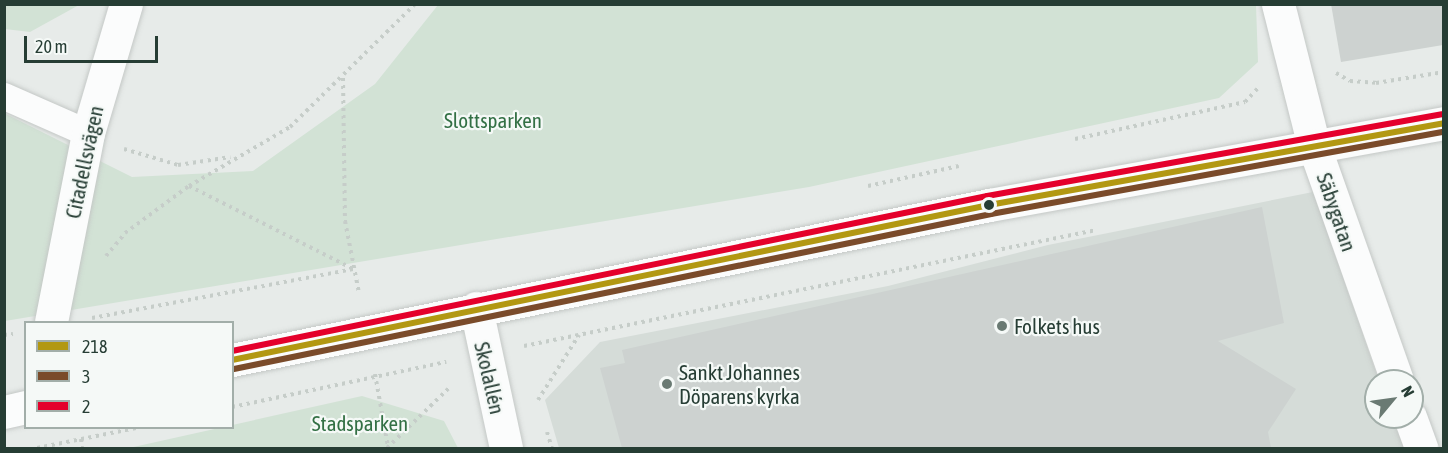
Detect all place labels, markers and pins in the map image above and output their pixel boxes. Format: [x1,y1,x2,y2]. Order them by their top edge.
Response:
unlabelled marker [983,199,995,211]
place label: Folkets hus [1014,313,1100,339]
marker: Folkets hus [995,319,1009,333]
place label: Sankt Johannes Döparens kyrka [679,359,800,409]
marker: Sankt Johannes Döparens kyrka [660,377,674,391]

